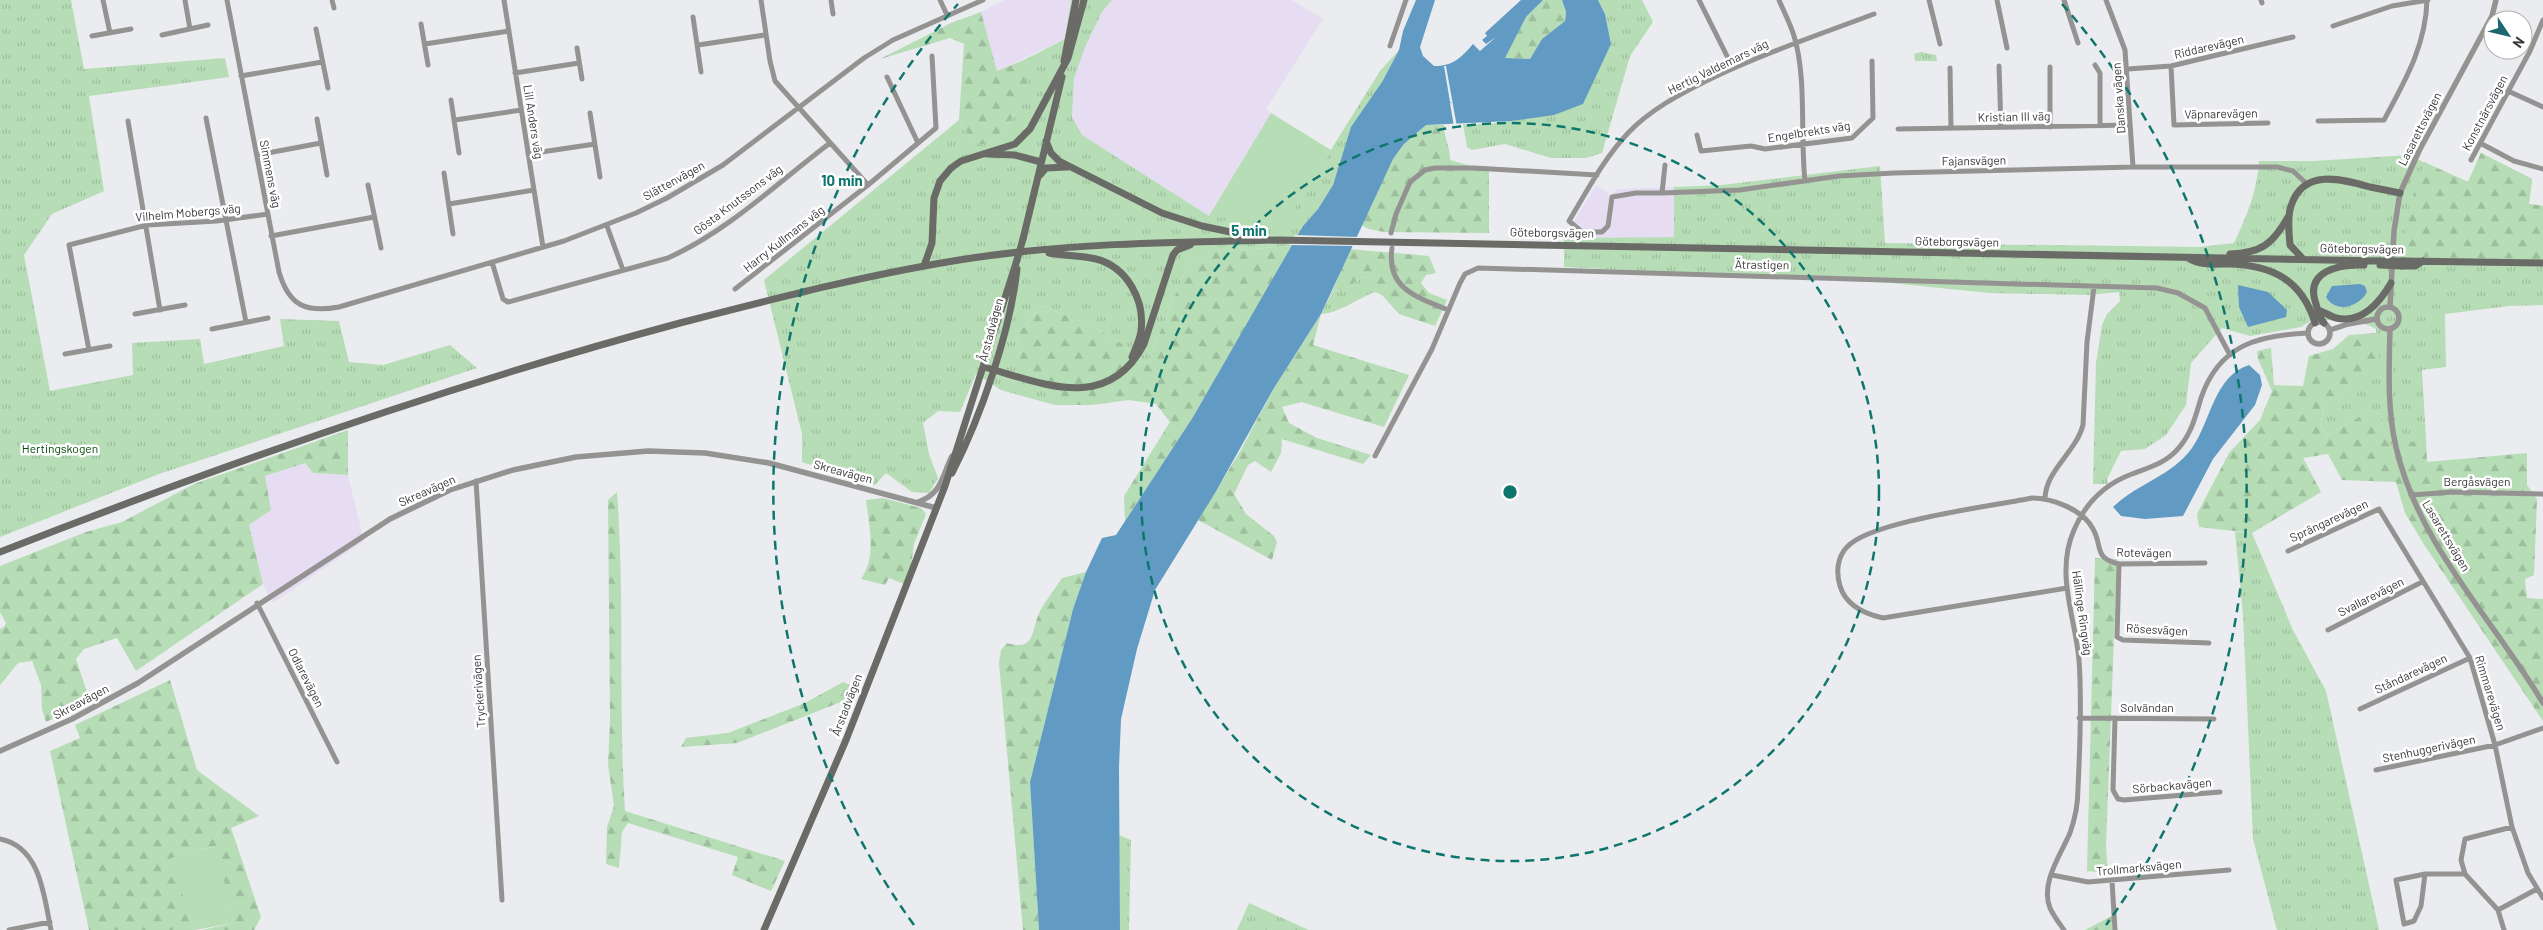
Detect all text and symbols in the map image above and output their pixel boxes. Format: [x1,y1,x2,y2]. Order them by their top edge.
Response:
north arrow [2483,10,2533,60]
street label: Riddarevägen [2173,31,2245,61]
text: N [2509,34,2529,51]
street label: Hertig Valdemars väg [1665,36,1770,97]
street label: Danska vägen [2109,62,2127,134]
street label: Konstnärsvägen [2458,72,2510,153]
street label: Lill Anders väg [521,84,547,160]
street label: Lasarettsvägen [2395,89,2444,168]
street label: Väpnarevägen [2184,105,2258,121]
street label: Kristian III väg [1977,108,2050,124]
street label: Engelbrekts väg [1767,118,1851,144]
street label: Simmens väg [258,139,284,209]
street label: Fajansvägen [1942,152,2006,168]
street label: Slättenvägen [640,157,707,203]
street label: Gösta Knutssons väg [690,161,785,237]
text: 10 min [821,171,863,189]
street label: Vilhelm Mobergs väg [135,200,241,224]
street label: Harry Kullmans väg [740,202,827,274]
text: 5 min [1231,221,1267,239]
street label: Göteborgsvägen [1510,224,1594,240]
street label: Göteborgsvägen [1915,233,1999,249]
street label: Göteborgsvägen [2320,240,2404,256]
street label: Ätrastigen [1735,257,1789,271]
street label: Årstadvägen [975,296,1005,363]
park label: Hertingskogen [22,441,98,455]
street label: Skreavägen [812,456,874,486]
street label: Skreavägen [396,471,457,509]
street label: Bergåsvägen [2443,474,2511,488]
centre of rings [1501,483,1519,501]
street label: Sprängarevägen [2287,496,2370,544]
street label: Lasarettsvägen [2420,497,2474,574]
street label: Rotevägen [2116,545,2172,559]
street label: Hällinge Ringväg [2070,569,2096,656]
street label: Svallarevägen [2335,574,2406,619]
street label: Rösesvägen [2126,620,2188,638]
street label: Odlarevägen [286,646,328,709]
street label: Ståndarevägen [2372,650,2449,696]
street label: Rimmarevägen [2473,653,2509,732]
street label: Tryckerivägen [468,654,488,728]
street label: Årstadvägen [828,672,864,738]
street label: Skreavägen [50,681,111,722]
street label: Solvändan [2120,700,2174,714]
street label: Stenhuggerivägen [2381,731,2477,765]
street label: Sörbackavägen [2132,775,2212,795]
street label: Trollmarksvägen [2096,856,2182,878]

